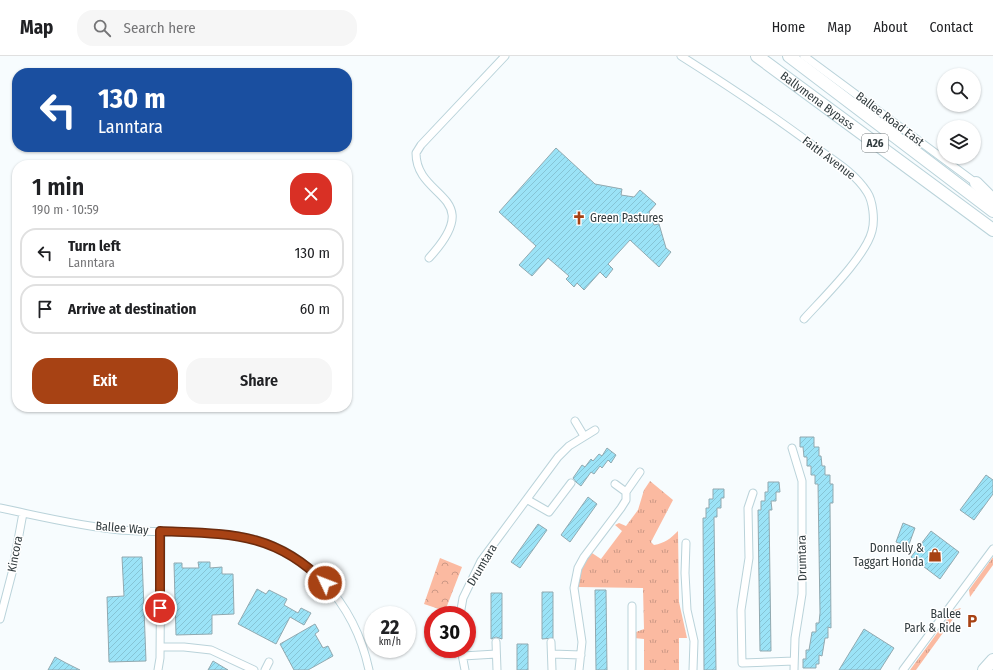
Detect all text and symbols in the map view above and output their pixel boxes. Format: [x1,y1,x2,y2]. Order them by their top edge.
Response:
search box [77,10,357,46]
text: Map [20,16,53,39]
icon: search [91,17,113,39]
text: Search here [123,19,196,37]
text: Home [772,19,805,36]
text: Map [827,19,851,36]
text: About [873,19,908,36]
text: Contact [930,19,973,36]
map controls [937,68,981,164]
button: search [937,68,981,112]
street label: Ballymena Bypass [778,69,857,132]
text: 130 m [98,82,166,115]
icon: left [32,84,84,136]
street label: Ballee Road East [853,89,927,149]
text: Lanntara [98,116,163,138]
button: layers [937,120,981,164]
street label: Faith Avenue [800,134,858,182]
road number: A26 [862,134,888,152]
text: 1 min [32,173,84,201]
button: close [290,173,332,215]
text: 190 m · 10:59 [32,202,99,217]
church icon: Green Pastures [571,210,587,226]
place label: Green Pastures [590,211,663,225]
text: Turn left [68,237,121,255]
icon: left [34,242,56,264]
text: 130 m [295,244,330,262]
text: Lanntara [68,255,115,270]
icon: arrive [34,298,56,320]
text: Arrive at destination [68,300,196,318]
text: 60 m [300,300,330,318]
button: Exit [32,358,178,404]
button: Share [186,358,332,404]
street label: Ballee Way [95,519,150,537]
street label: Kincora [5,535,25,573]
street label: Drumtara [795,535,809,581]
place label: Donnelly & Taggart Honda [853,541,924,569]
street label: Drumtara [464,542,500,588]
shop icon: Donnelly & Taggart Honda [927,547,943,563]
position arrow [304,562,346,604]
pin [143,591,177,625]
icon: arrive [149,597,171,619]
speed limit sign: 30 [424,606,476,658]
place label: Ballee Park & Ride [904,607,961,635]
parking icon: Ballee Park & Ride [964,613,980,629]
text: 22 [381,615,399,639]
text: km/h [379,636,401,648]

